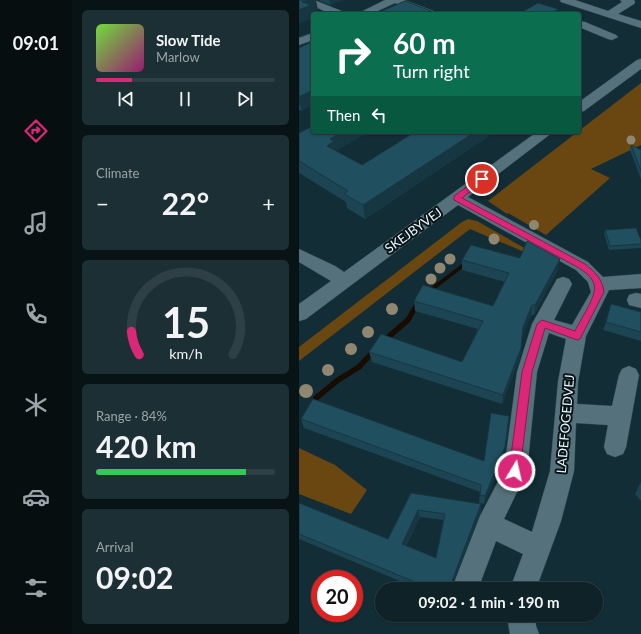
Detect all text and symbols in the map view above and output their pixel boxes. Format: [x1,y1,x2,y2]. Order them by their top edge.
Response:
text: 60 m [393,26,456,60]
icon: right [327,28,379,80]
text: Slow Tide [156,31,221,49]
text: 09:01 [13,32,59,54]
text: Marlow [156,49,200,65]
text: Turn right [393,60,470,82]
icon: previous [115,88,137,110]
icon: pause [174,88,196,110]
icon: next [234,88,256,110]
icon: left [368,104,390,126]
text: Then [327,106,360,124]
icon: directions [22,117,50,145]
pin [465,162,499,196]
text: Climate [96,165,139,181]
icon: arrive [471,168,493,190]
text: 22° [162,185,209,221]
text: − [96,190,109,217]
text: + [262,190,275,217]
street label: SKEJBYVEJ [381,204,445,256]
icon: music [22,209,50,237]
text: 15 [161,297,210,347]
icon: phone [22,300,50,328]
text: km/h [169,345,202,362]
street label: LADEFOGEDVEJ [553,374,577,474]
icon: climate [22,391,50,419]
text: Range · 84% [96,408,167,424]
text: 420 km [96,428,197,464]
position arrow [494,450,536,492]
icon: car [22,483,50,511]
text: Arrival [96,539,133,555]
text: 09:02 [96,559,173,595]
speed limit sign: 20 [311,570,363,622]
icon: filters [22,574,50,602]
text: 09:02 · 1 min · 190 m [419,593,559,611]

